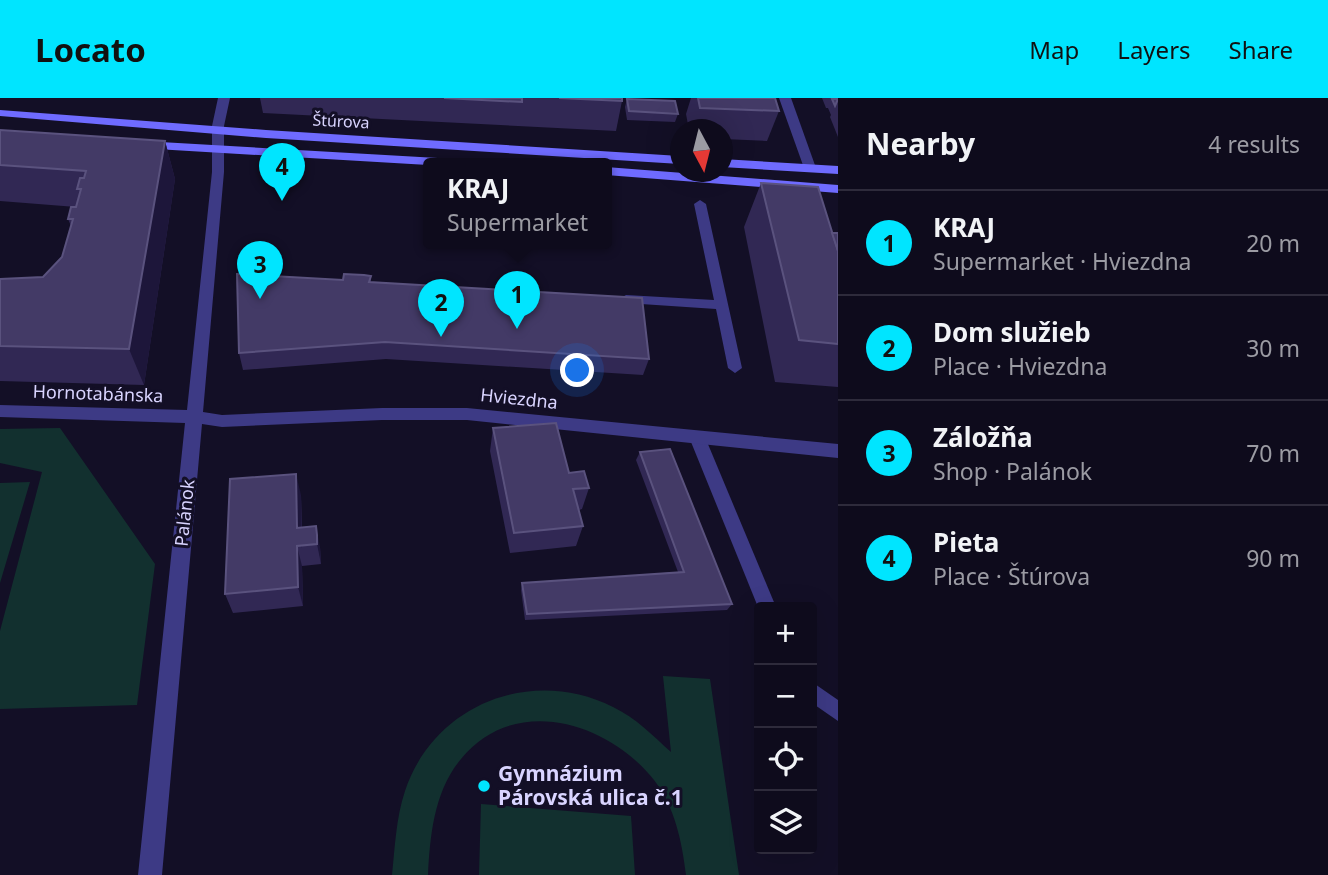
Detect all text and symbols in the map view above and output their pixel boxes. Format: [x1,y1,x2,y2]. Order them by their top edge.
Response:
text: Locato [35,27,146,72]
text: Map [1029,33,1079,66]
text: Layers [1117,33,1191,66]
text: Share [1229,33,1293,66]
street label: Štúrova [312,109,370,133]
north arrow [670,119,733,182]
text: Nearby [866,123,975,164]
text: 4 results [1208,128,1300,160]
pin: 4 [259,143,305,201]
popup [423,158,612,249]
text: KRAJ [447,170,509,206]
text: Supermarket [447,206,588,238]
text: KRAJ [933,209,995,245]
text: 1 [882,227,896,259]
text: 20 m [1246,227,1300,259]
pin: 3 [237,241,283,299]
text: Supermarket · Hviezdna [933,245,1192,277]
pin: 1 [494,271,540,329]
pin: 2 [418,279,464,337]
text: Dom služieb [933,314,1091,350]
text: 2 [882,332,896,364]
text: 30 m [1246,332,1300,364]
text: Place · Hviezdna [933,350,1107,382]
your location [560,353,594,387]
street label: Hornotabánska [32,379,164,407]
street label: Hviezdna [479,382,559,414]
text: Záložňa [933,419,1033,455]
text: 3 [882,437,896,469]
text: 70 m [1246,437,1300,469]
text: Shop · Palánok [933,455,1092,487]
street label: Palánok [169,478,200,548]
text: Pieta [933,524,999,560]
text: 4 [882,542,896,574]
text: 90 m [1246,542,1300,574]
text: Place · Štúrova [933,560,1090,592]
map controls [754,602,817,854]
button: + [754,602,817,665]
button: − [754,665,817,728]
button: locate [754,728,817,791]
place label: Gymnázium Párovská ulica č.1 [498,759,683,811]
marker: Gymnázium Párovská ulica č.1 [476,778,492,794]
button: layers [754,791,817,854]

